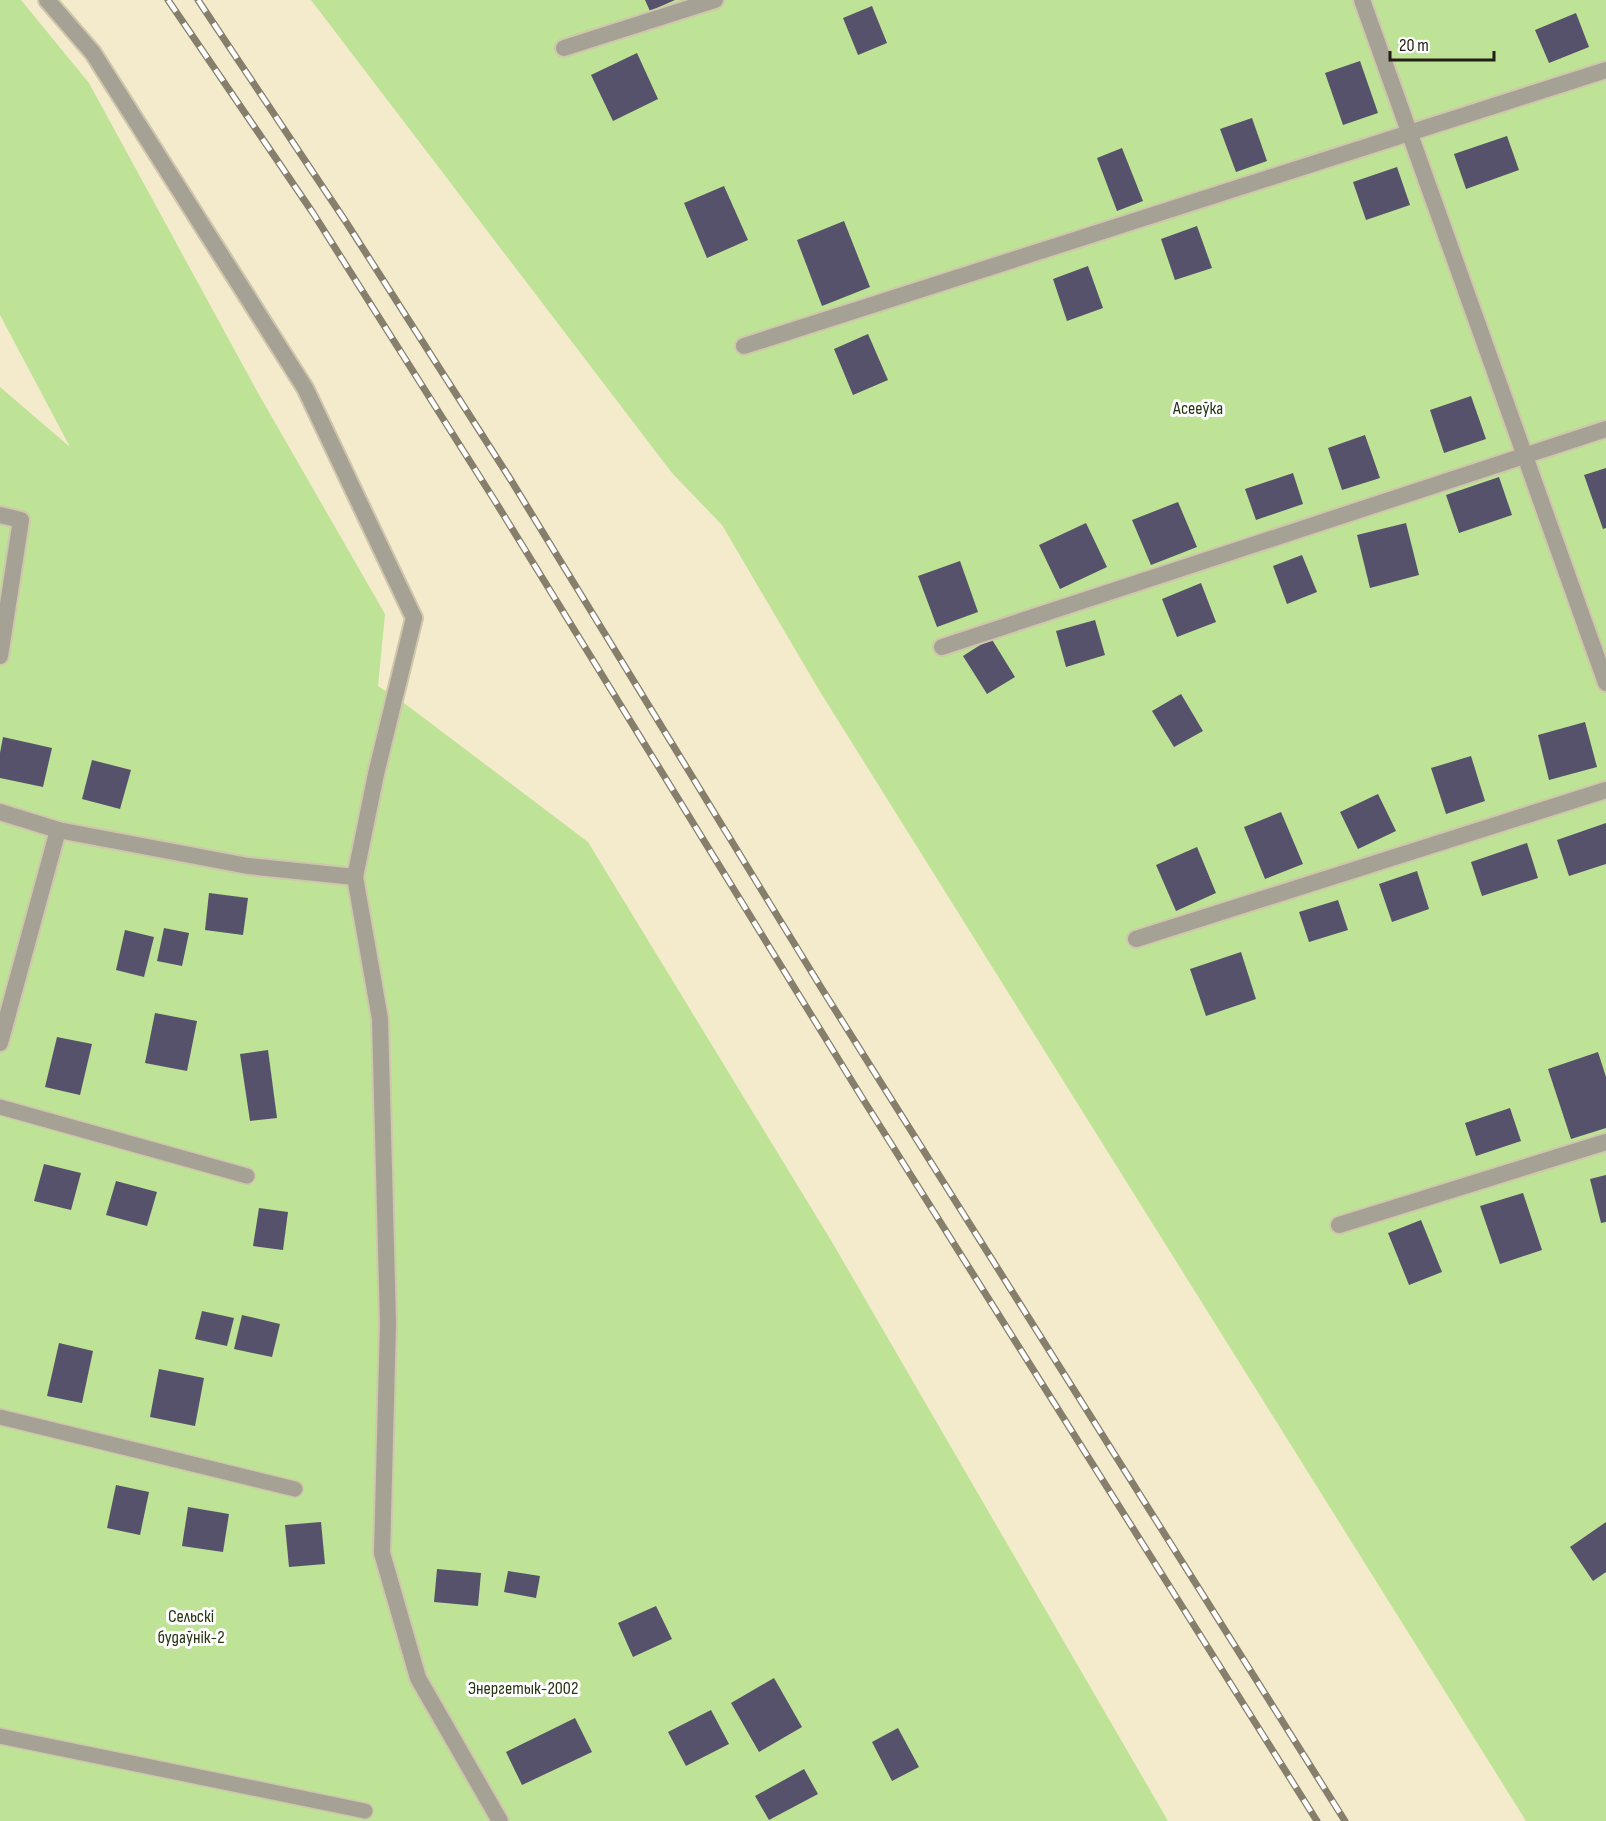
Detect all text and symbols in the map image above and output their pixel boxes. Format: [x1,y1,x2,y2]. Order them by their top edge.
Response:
scale bar [1390,24,1494,62]
text: 20 m [1399,35,1429,56]
park label: Асееўка [1172,398,1223,419]
park label: Сельскі будаўнік-2 [157,1606,225,1648]
park label: Энергетык-2002 [468,1678,578,1699]

